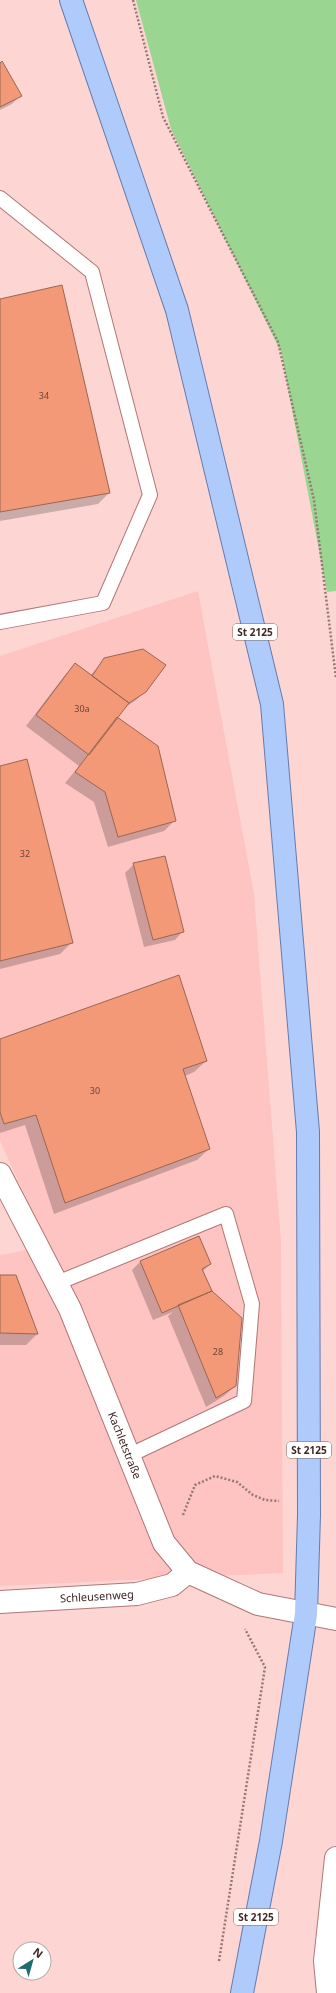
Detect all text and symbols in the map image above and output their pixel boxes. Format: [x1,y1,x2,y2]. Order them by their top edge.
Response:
house number: 34 [39,389,49,402]
road number: St 2125 [233,624,277,640]
house number: 30a [74,702,90,715]
house number: 32 [20,847,30,860]
house number: 30 [90,1084,100,1097]
house number: 28 [213,1345,223,1358]
street label: Kachletstraße [105,1409,145,1481]
road number: St 2125 [287,1442,331,1458]
street label: Schleusenweg [59,1586,134,1605]
road number: St 2125 [234,1909,278,1925]
north arrow [12,1941,52,1981]
text: N [30,1944,46,1961]

